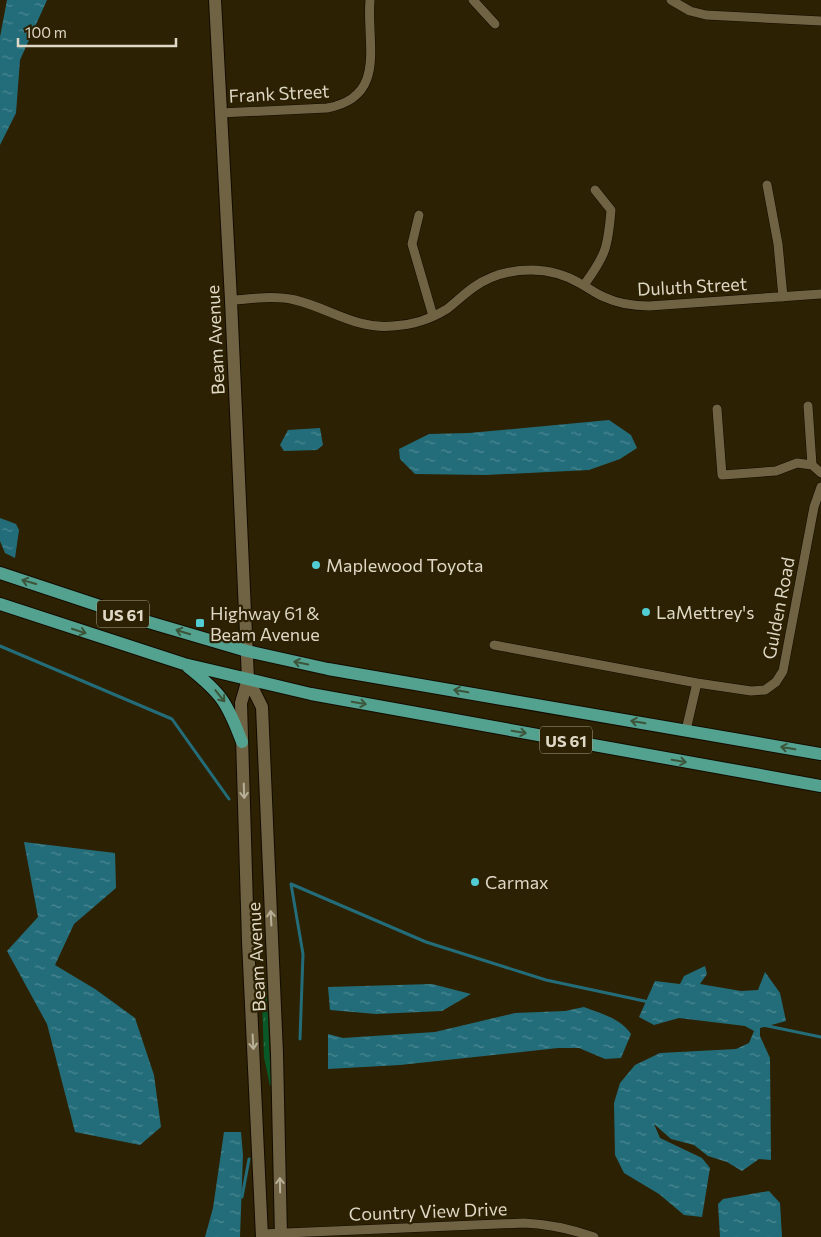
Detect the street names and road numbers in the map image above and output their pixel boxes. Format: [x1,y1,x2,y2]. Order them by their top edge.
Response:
street label: Frank Street [228,79,330,107]
street label: Duluth Street [637,272,747,300]
street label: Beam Avenue [201,285,229,395]
street label: Gulden Road [757,555,799,661]
road number: US 61 [97,600,149,628]
road number: US 61 [540,726,592,754]
street label: Beam Avenue [242,902,270,1012]
street label: Country View Drive [348,1197,508,1225]

